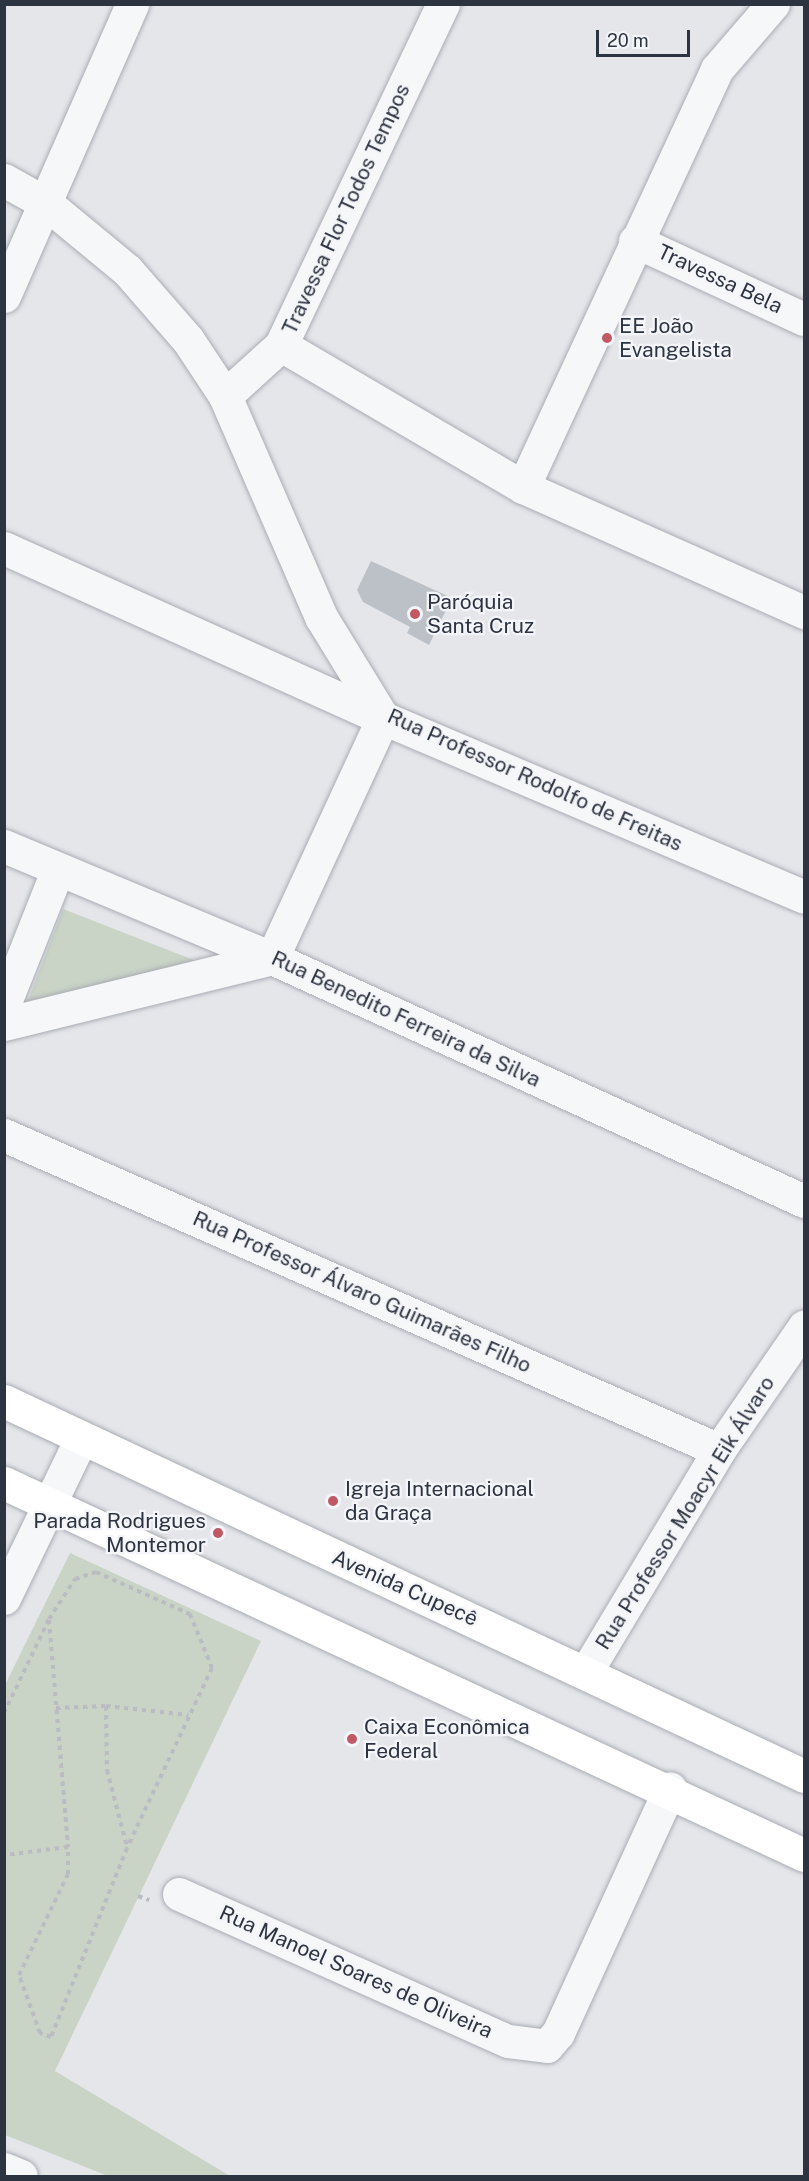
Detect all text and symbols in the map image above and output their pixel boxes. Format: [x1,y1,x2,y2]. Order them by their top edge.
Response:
scale bar [599,18,694,56]
text: 20 m [607,30,649,51]
street label: Travessa Flor Todos Tempos [277,80,415,338]
street label: Travessa Bela [654,239,786,319]
place label: EE João Evangelista [619,313,732,363]
marker: EE João Evangelista [600,331,614,345]
place label: Paróquia Santa Cruz [427,589,534,639]
marker: Paróquia Santa Cruz [408,607,422,621]
street label: Rua Professor Rodolfo de Freitas [383,703,687,857]
street label: Rua Benedito Ferreira da Silva [267,945,545,1093]
street label: Rua Professor Álvaro Guimarães Filho [189,1206,535,1378]
street label: Rua Professor Moacyr Eik Álvaro [590,1372,780,1654]
place label: Igreja Internacional da Graça [345,1476,534,1526]
marker: Igreja Internacional da Graça [326,1494,340,1508]
place label: Parada Rodrigues Montemor [33,1508,206,1558]
marker: Parada Rodrigues Montemor [211,1526,225,1540]
street label: Avenida Cupecê [328,1545,482,1631]
place label: Caixa Econômica Federal [364,1714,530,1764]
marker: Caixa Econômica Federal [345,1732,359,1746]
street label: Rua Manoel Soares de Oliveira [215,1900,497,2044]

